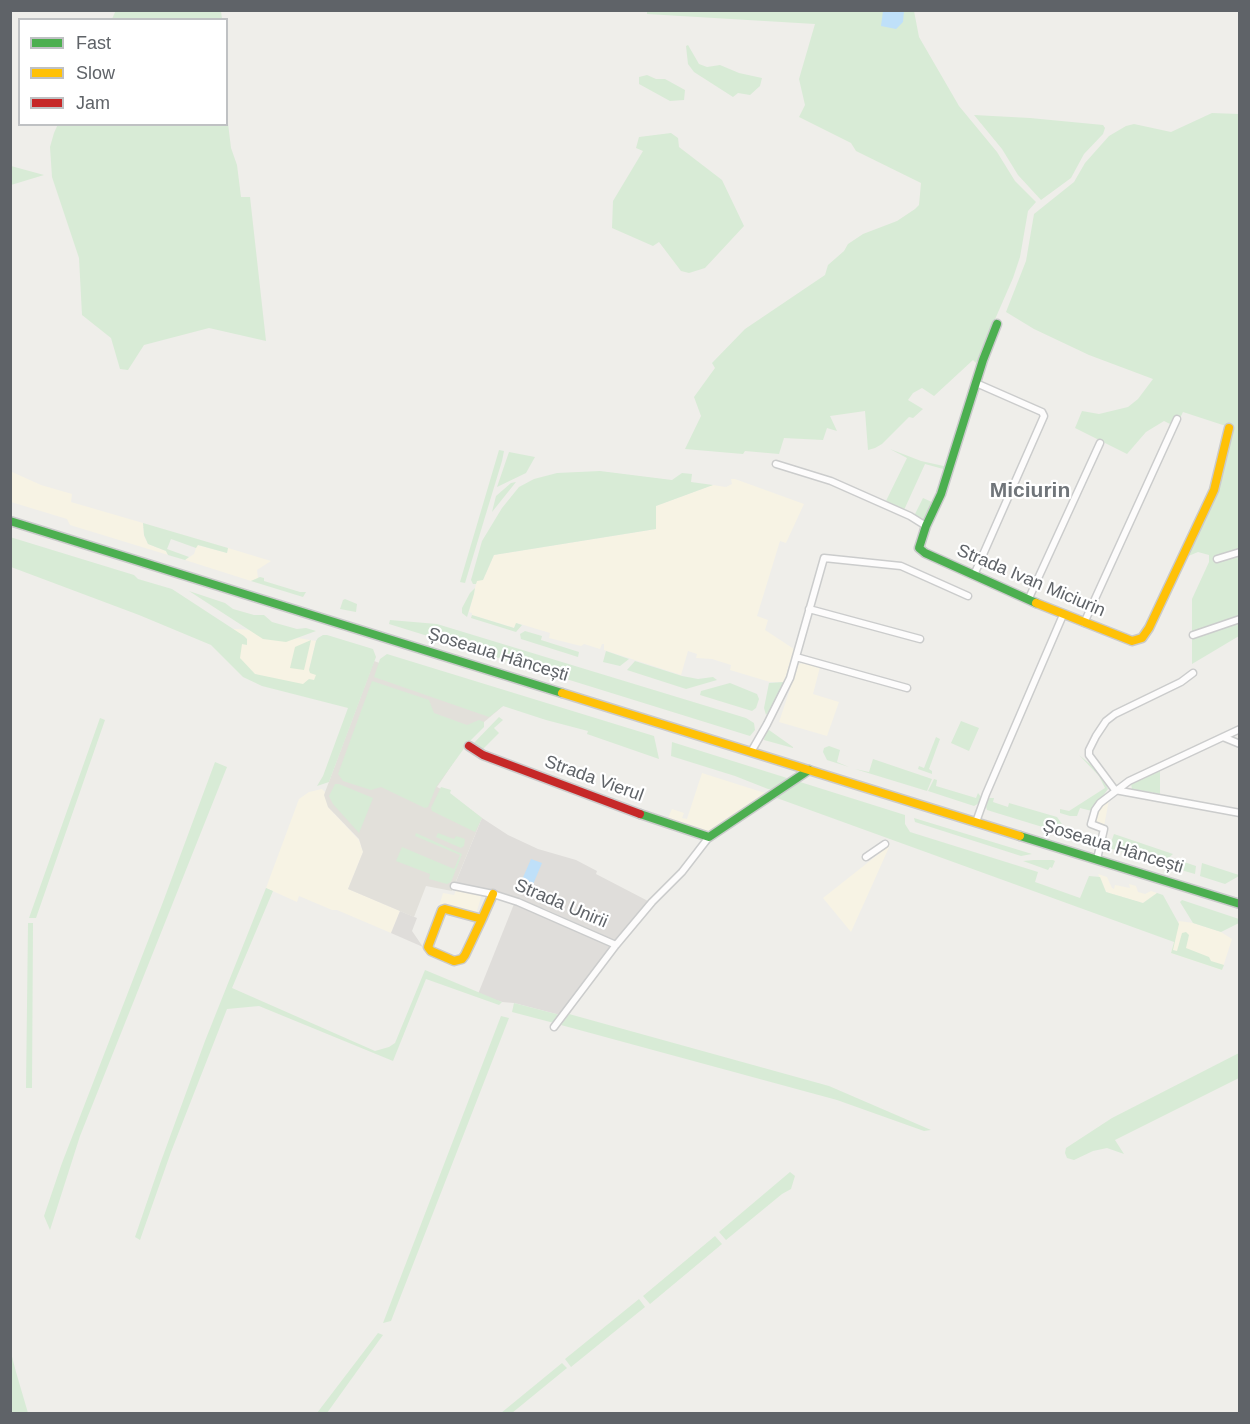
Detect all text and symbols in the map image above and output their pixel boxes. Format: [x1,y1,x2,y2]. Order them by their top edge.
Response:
legend [18,18,228,126]
text: Fast [76,33,111,53]
text: Slow [76,63,115,83]
text: Jam [76,93,110,113]
district label: Miciurin [990,478,1070,504]
street label: Strada Ivan Miciurin [954,540,1108,622]
street label: Șoseaua Hâncești [425,623,571,687]
street label: Strada Vierul [542,751,646,807]
street label: Șoseaua Hâncești [1040,815,1186,879]
street label: Strada Unirii [511,875,611,933]

